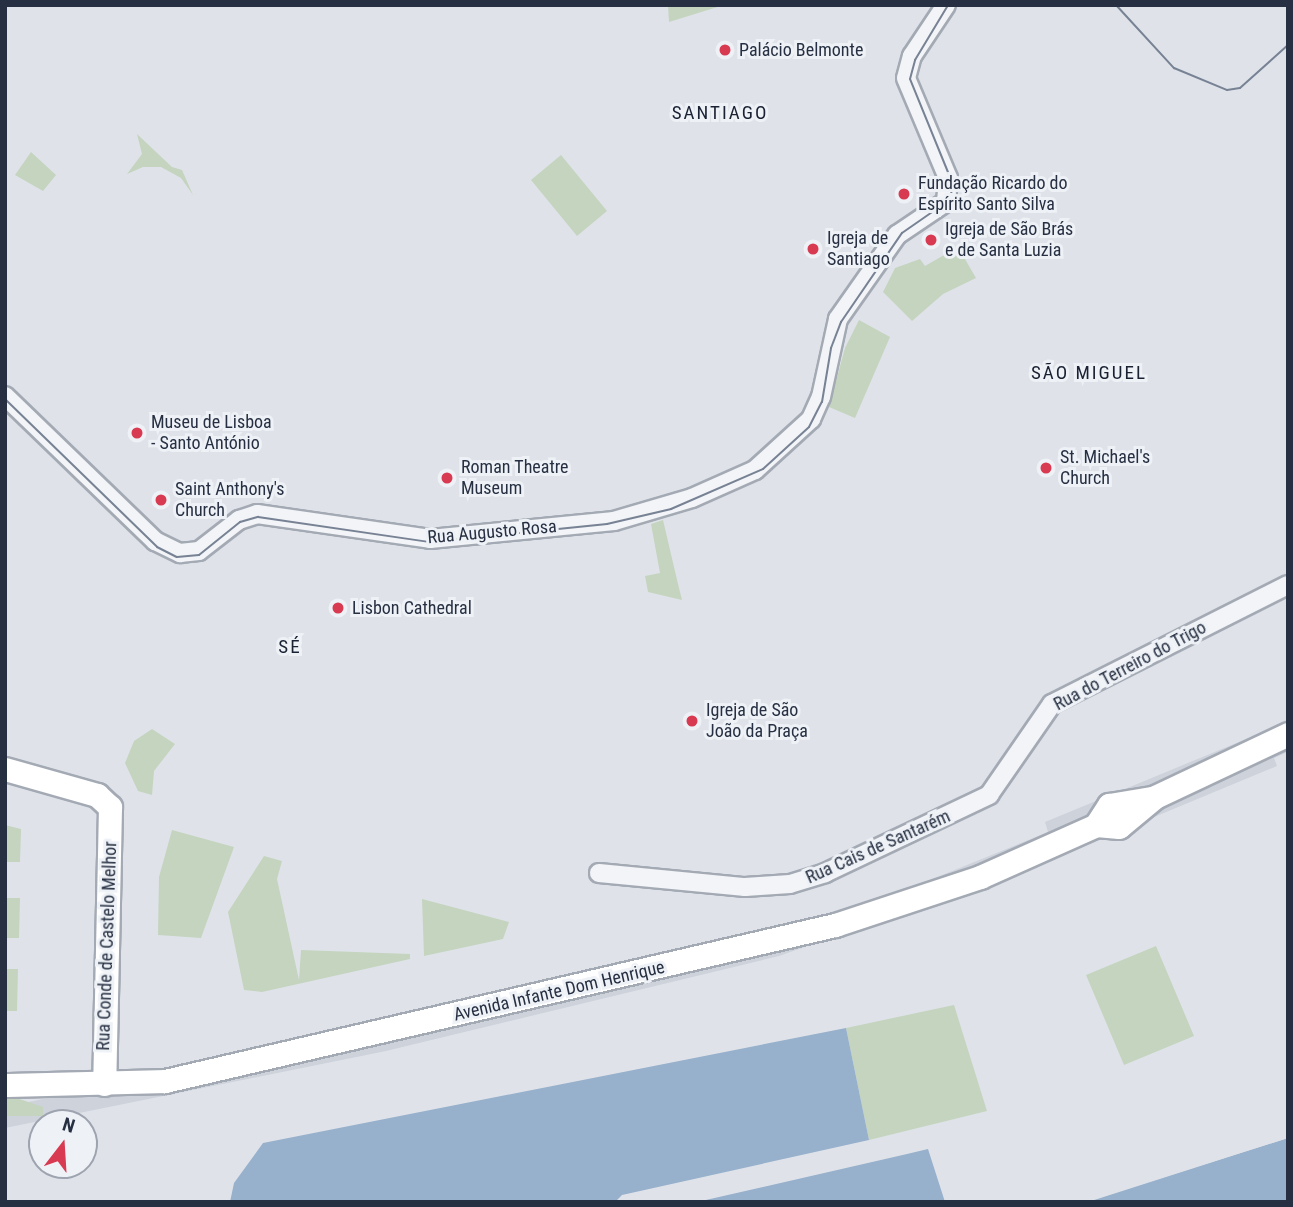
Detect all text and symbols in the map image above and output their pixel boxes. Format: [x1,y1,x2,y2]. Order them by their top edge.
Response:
place label: Palácio Belmonte [739,39,863,61]
marker: Palácio Belmonte [717,42,733,58]
district label: SANTIAGO [673,102,767,124]
place label: Fundação Ricardo do Espírito Santo Silva [918,173,1068,216]
marker: Fundação Ricardo do Espírito Santo Silva [896,186,912,202]
place label: Igreja de São Brás e de Santa Luzia [945,219,1073,262]
place label: Igreja de Santiago [827,228,890,270]
marker: Igreja de São Brás e de Santa Luzia [923,232,939,248]
marker: Igreja de Santiago [805,241,821,257]
district label: SÃO MIGUEL [1032,362,1146,384]
place label: Museu de Lisboa - Santo António [151,412,272,454]
marker: Museu de Lisboa - Santo António [129,425,145,441]
place label: St. Michael's Church [1060,447,1150,490]
place label: Roman Theatre Museum [461,457,569,500]
marker: St. Michael's Church [1038,460,1054,476]
marker: Roman Theatre Museum [439,470,455,486]
place label: Saint Anthony's Church [175,479,284,522]
marker: Saint Anthony's Church [153,492,169,508]
street label: Rua Augusto Rosa [427,516,557,548]
place label: Lisbon Cathedral [352,597,472,619]
marker: Lisbon Cathedral [330,600,346,616]
street label: Rua do Terreiro do Trigo [1050,617,1210,715]
district label: SÉ [279,636,301,658]
place label: Igreja de São João da Praça [706,700,808,742]
marker: Igreja de São João da Praça [684,713,700,729]
street label: Rua Cais de Santarém [802,805,954,889]
street label: Rua Conde de Castelo Melhor [93,841,121,1051]
street label: Avenida Infante Dom Henrique [451,956,667,1026]
north arrow [28,1109,98,1179]
text: N [60,1113,78,1138]

